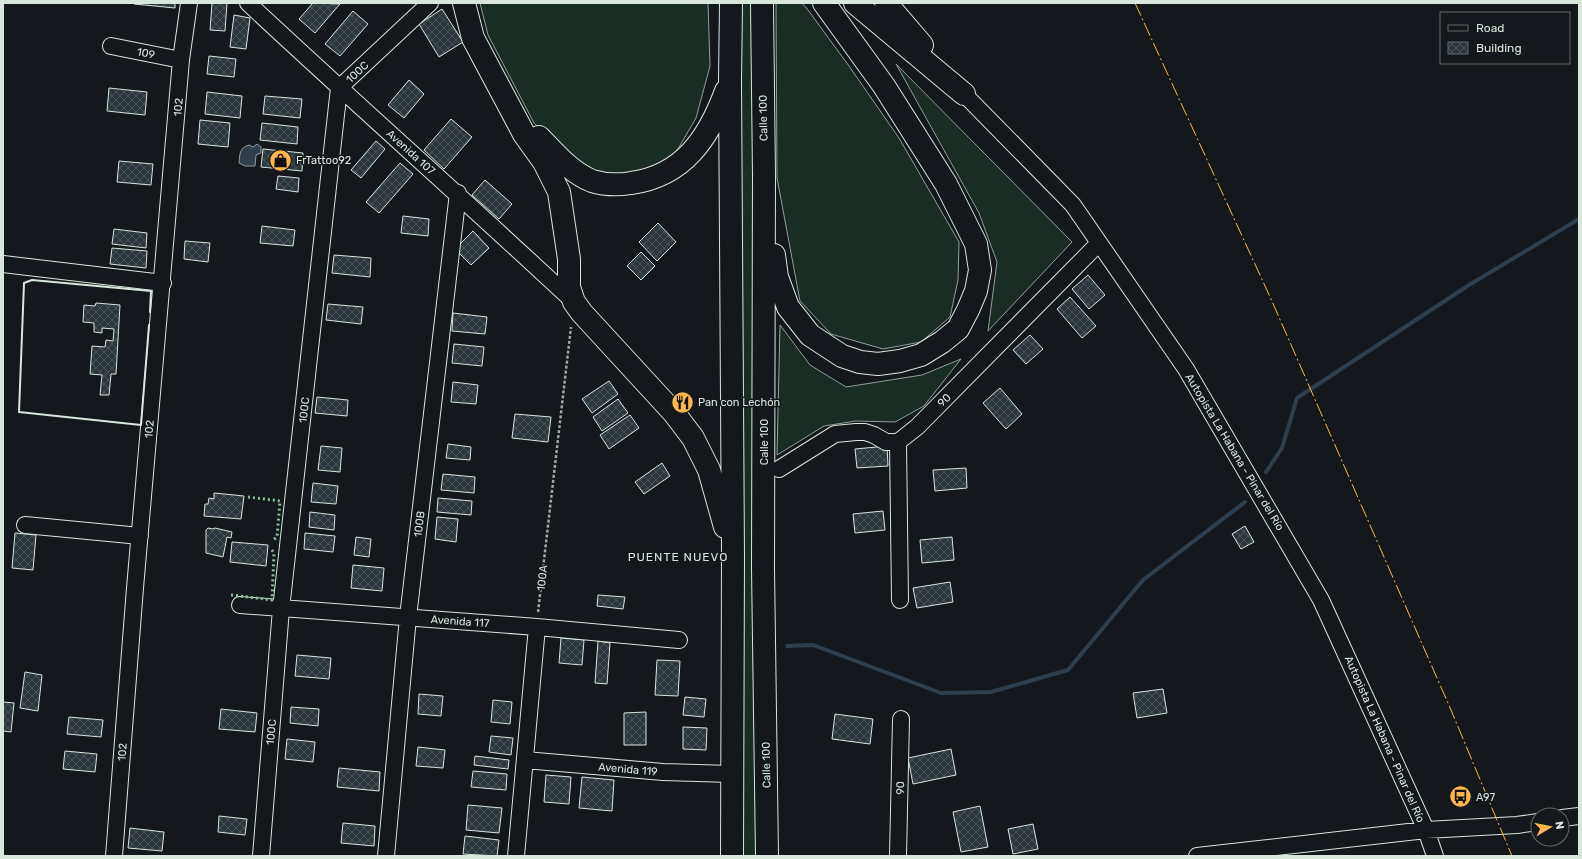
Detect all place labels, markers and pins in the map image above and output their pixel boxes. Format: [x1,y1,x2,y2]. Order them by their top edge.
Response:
shop icon: FrTattoo92 [268,147,294,173]
place label: FrTattoo92 [296,154,351,167]
restaurant icon: Pan con Lechón [669,389,695,415]
place label: Pan con Lechón [698,396,780,409]
bus stop icon: A97 [1448,784,1474,810]
place label: A97 [1476,791,1496,804]

